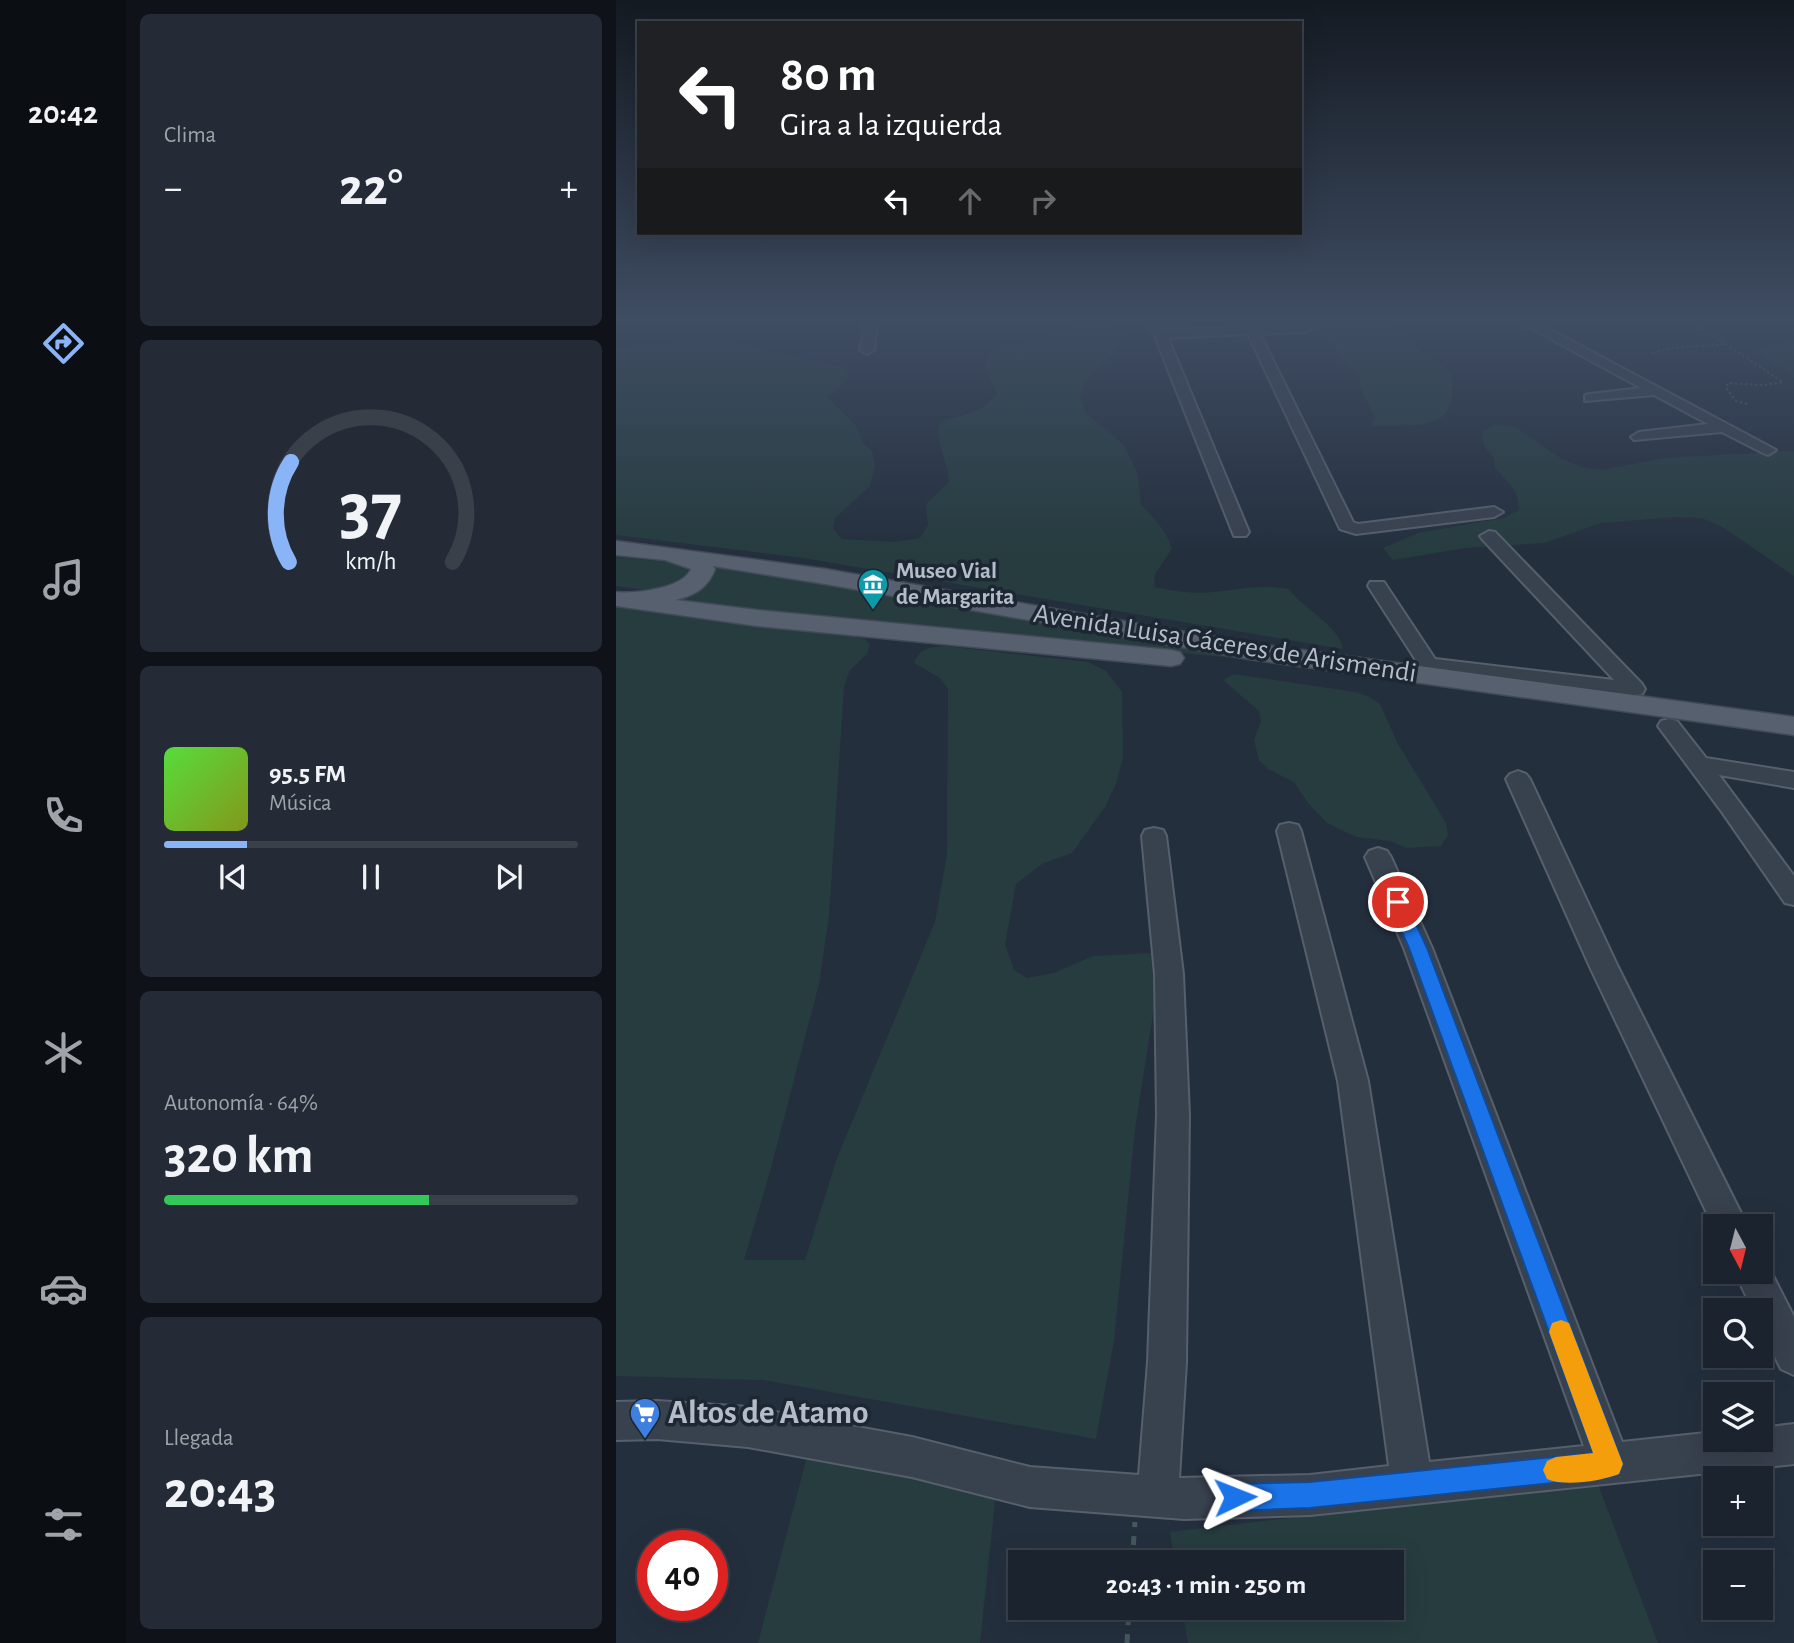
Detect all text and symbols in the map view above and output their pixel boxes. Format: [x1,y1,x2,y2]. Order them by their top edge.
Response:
icon: left [665,49,756,140]
text: 80 m [780,51,877,100]
text: 20:42 [28,97,98,129]
text: Gira a la izquierda [780,109,1002,141]
text: Clima [164,124,216,147]
text: 22° [339,162,403,214]
text: − [164,170,182,208]
text: + [560,170,578,208]
icon: left [878,182,916,220]
icon: ahead [951,182,989,220]
icon: right [1024,182,1062,220]
icon: directions [39,319,88,368]
text: 37 [340,474,402,547]
text: km/h [345,548,397,573]
icon: music [39,555,88,604]
place label: Museo Vial de Margarita [896,560,1014,609]
museum icon: Museo Vial de Margarita [856,567,890,611]
street label: Avenida Luisa Cáceres de Arismendi [1032,600,1418,688]
text: 95.5 FM [269,761,346,787]
icon: phone [39,791,88,840]
text: Música [269,792,332,815]
icon: previous [214,858,252,896]
icon: pause [352,858,390,896]
icon: next [490,858,528,896]
pin [1368,872,1428,932]
icon: arrive [1379,883,1417,921]
icon: climate [39,1028,88,1077]
text: Autonomía · 64% [164,1092,318,1115]
text: 320 km [164,1130,314,1182]
north arrow [1703,1214,1773,1284]
map controls [1703,1214,1773,1620]
icon: car [39,1264,88,1313]
button: search [1703,1298,1773,1368]
button: layers [1703,1382,1773,1452]
supermarket icon: Altos de Atamo [628,1396,662,1440]
place label: Altos de Atamo [668,1397,868,1430]
text: Llegada [164,1427,234,1450]
position arrow [1198,1460,1272,1534]
text: 20:43 [164,1465,276,1517]
button: + [1703,1466,1773,1536]
icon: filters [39,1500,88,1549]
speed limit sign: 40 [637,1530,728,1621]
button: − [1703,1550,1773,1620]
text: 20:43 · 1 min · 250 m [1106,1572,1306,1598]

